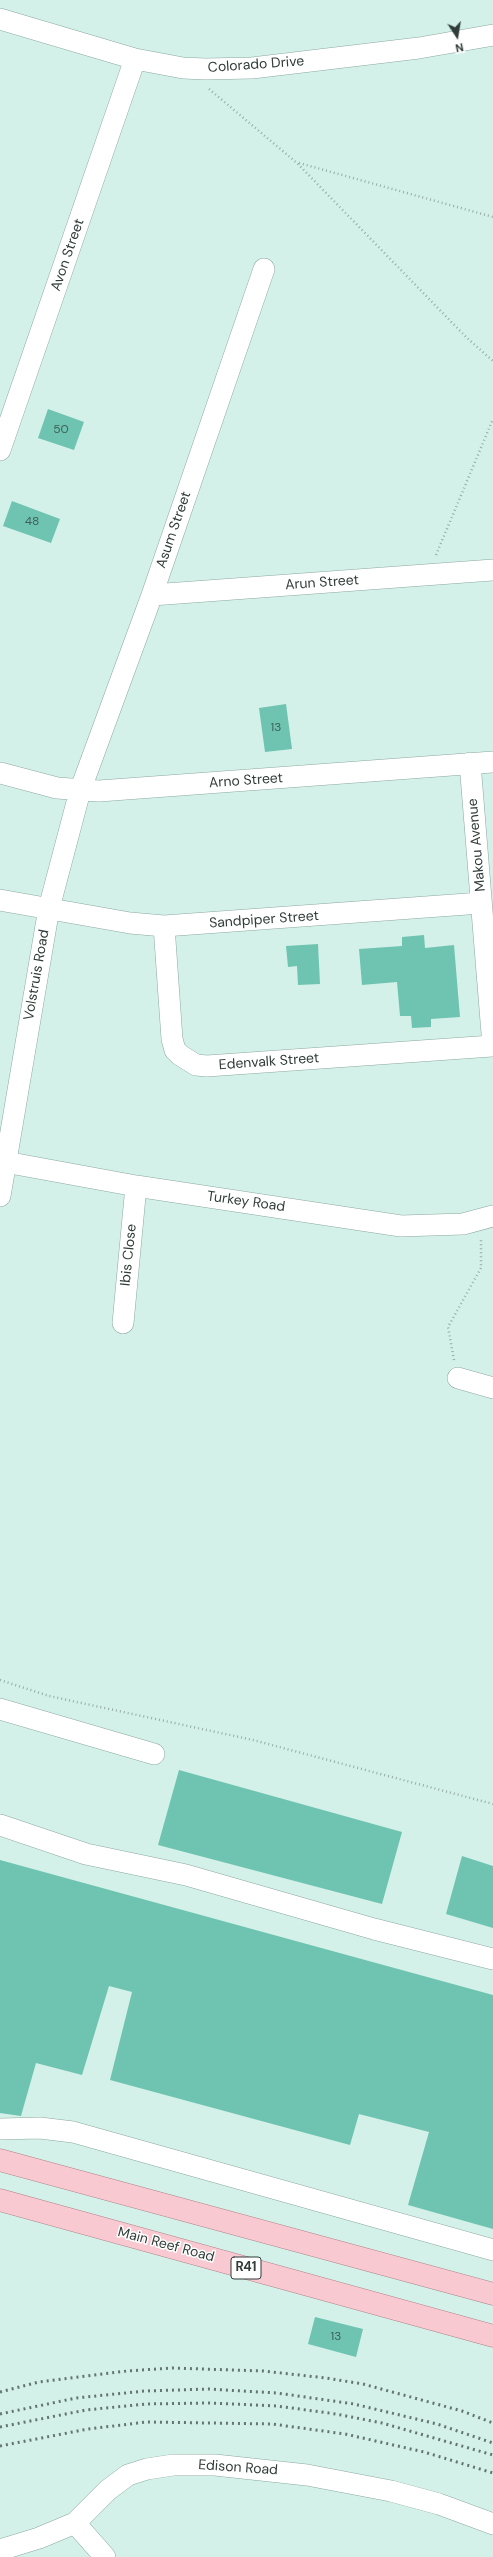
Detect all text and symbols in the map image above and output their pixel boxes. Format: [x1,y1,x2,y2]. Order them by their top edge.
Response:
north arrow [437,16,477,56]
text: N [454,40,465,55]
street label: Colorado Drive [207,53,305,77]
street label: Avon Street [48,217,88,293]
house number: 50 [53,423,69,437]
street label: Asum Street [153,489,195,571]
house number: 48 [25,515,39,529]
street label: Arun Street [285,572,359,594]
house number: 13 [271,721,281,735]
street label: Arno Street [208,770,284,792]
street label: Makou Avenue [465,798,489,892]
street label: Sandpiper Street [209,908,319,932]
street label: Volstruis Road [21,928,53,1022]
street label: Edenvalk Street [218,1050,320,1074]
street label: Turkey Road [206,1188,286,1216]
street label: Ibis Close [117,1223,141,1287]
street label: Main Reef Road [116,2224,216,2266]
road number: R41 [231,2257,261,2279]
house number: 13 [331,2330,341,2344]
street label: Edison Road [198,2457,278,2479]

